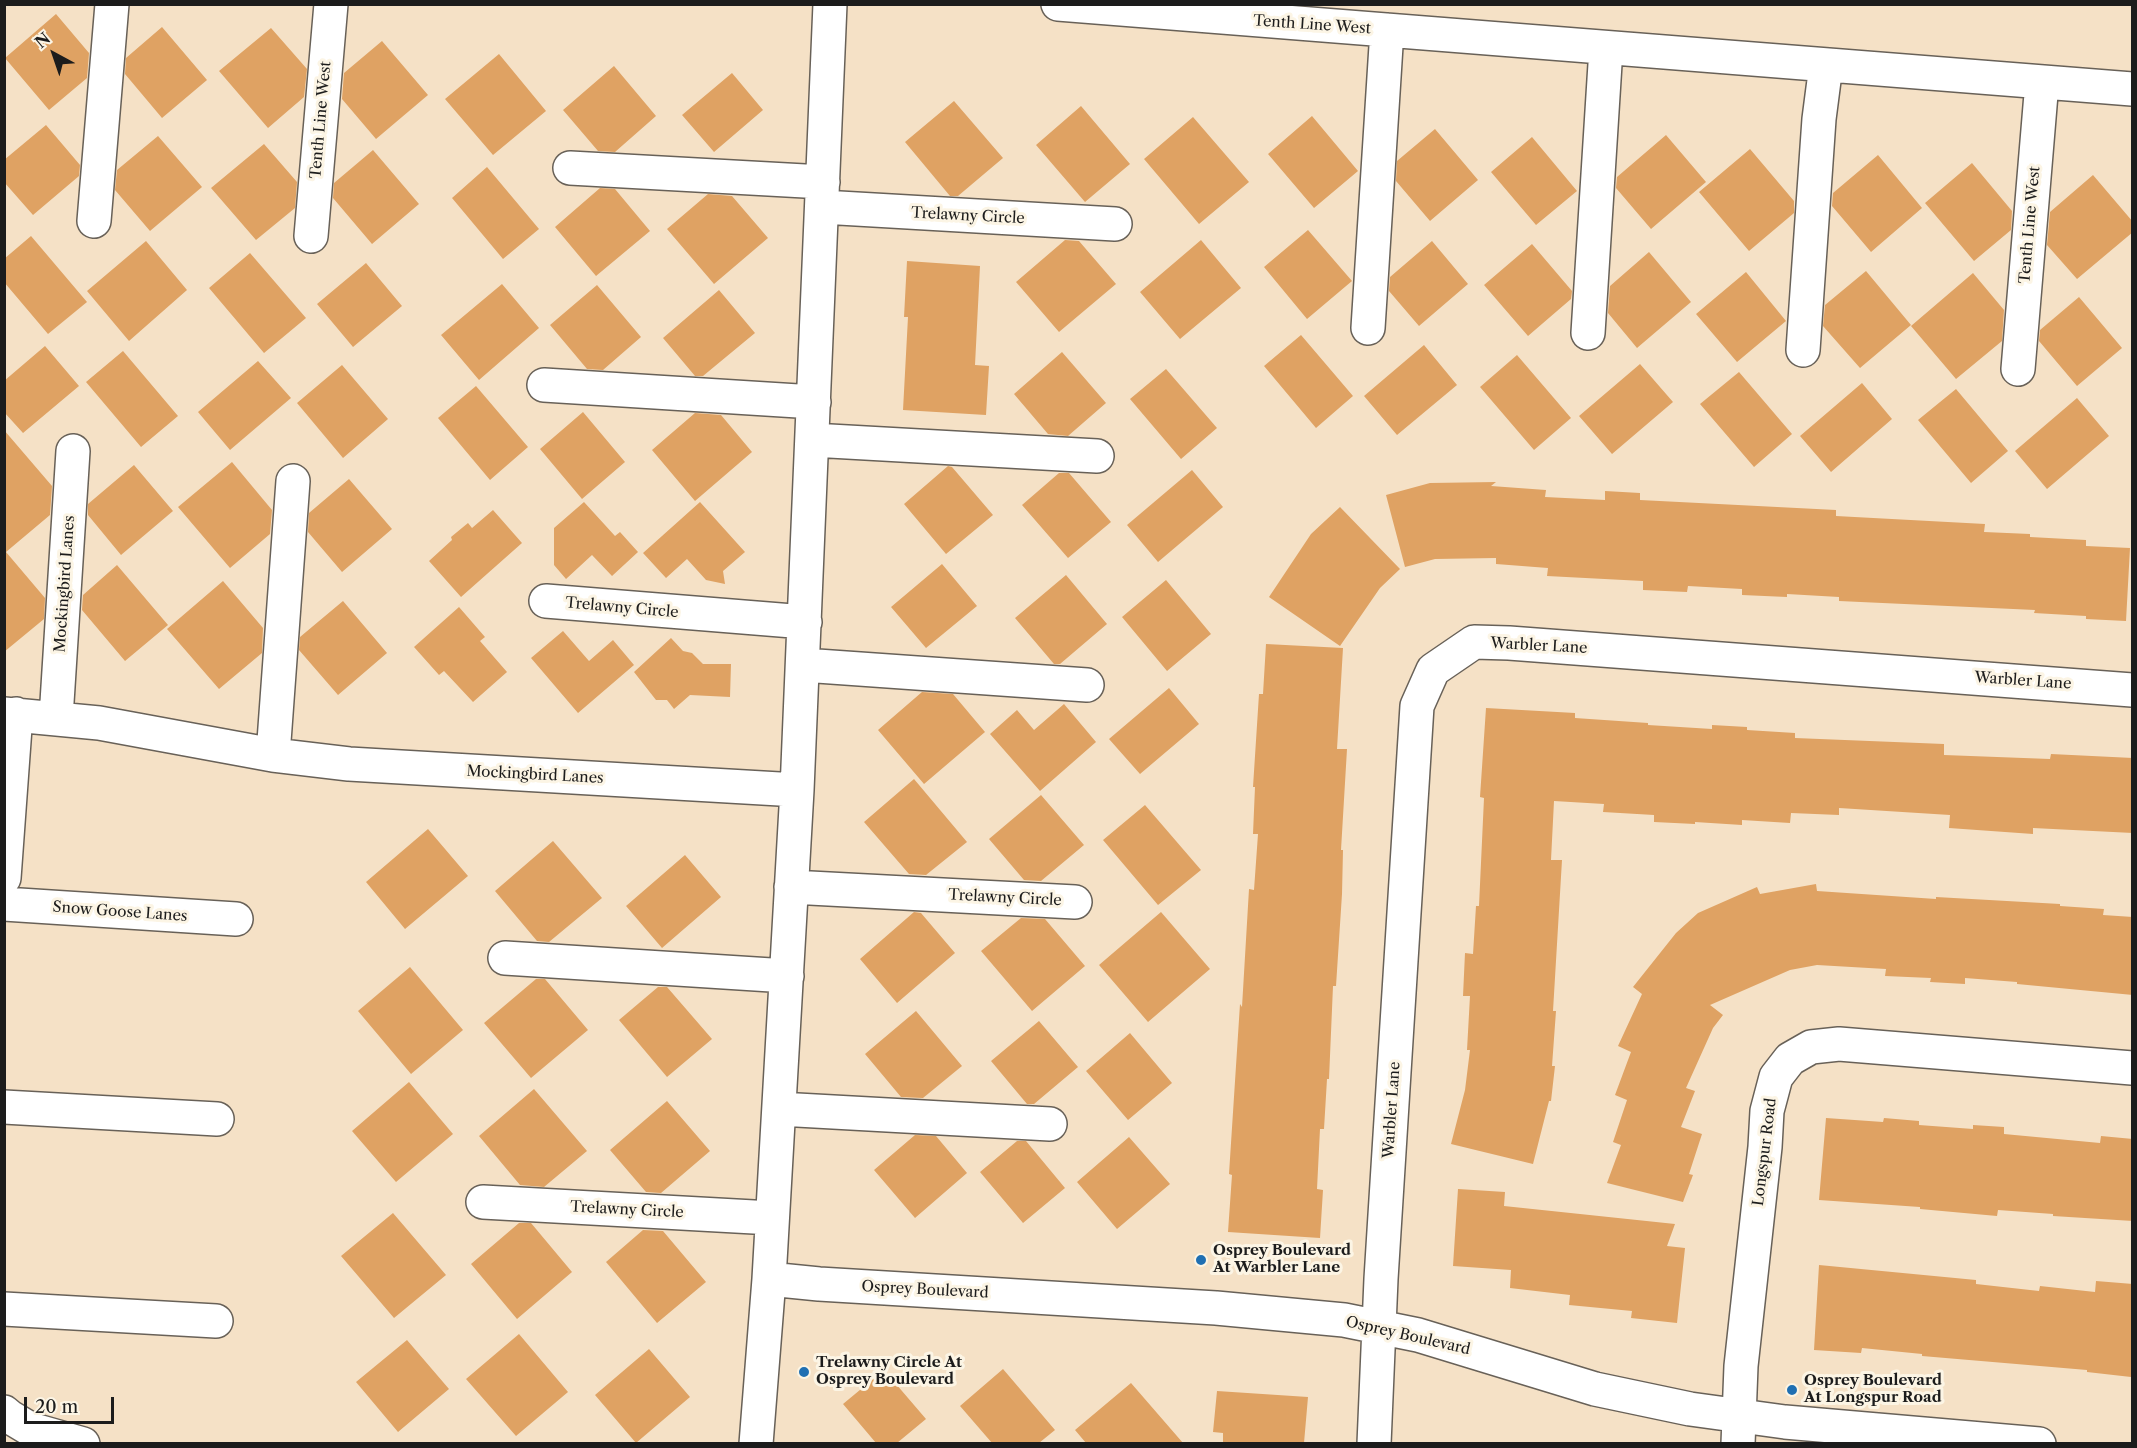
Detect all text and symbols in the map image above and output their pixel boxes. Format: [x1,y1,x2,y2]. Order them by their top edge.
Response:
street label: Tenth Line West [1253,12,1371,38]
north arrow [24,24,84,84]
text: N [31,28,54,52]
street label: Tenth Line West [307,61,335,179]
street label: Tenth Line West [2016,166,2044,284]
street label: Trelawny Circle [911,204,1025,228]
street label: Mockingbird Lanes [51,515,79,653]
street label: Trelawny Circle [565,594,679,622]
street label: Warbler Lane [1490,634,1588,658]
street label: Warbler Lane [1974,669,2072,693]
street label: Mockingbird Lanes [466,762,604,788]
street label: Trelawny Circle [948,886,1062,910]
street label: Snow Goose Lanes [52,898,188,926]
street label: Warbler Lane [1380,1061,1404,1159]
street label: Longspur Road [1749,1097,1781,1207]
street label: Trelawny Circle [570,1198,684,1222]
place label: Osprey Boulevard At Warbler Lane [1213,1242,1351,1277]
marker: Osprey Boulevard At Warbler Lane [1194,1253,1208,1267]
street label: Osprey Boulevard [861,1278,989,1302]
street label: Osprey Boulevard [1344,1313,1472,1359]
place label: Trelawny Circle At Osprey Boulevard [816,1354,962,1389]
marker: Trelawny Circle At Osprey Boulevard [797,1365,811,1379]
place label: Osprey Boulevard At Longspur Road [1804,1372,1942,1407]
marker: Osprey Boulevard At Longspur Road [1785,1383,1799,1397]
scale bar [27,1385,117,1423]
text: 20 m [35,1396,78,1418]

